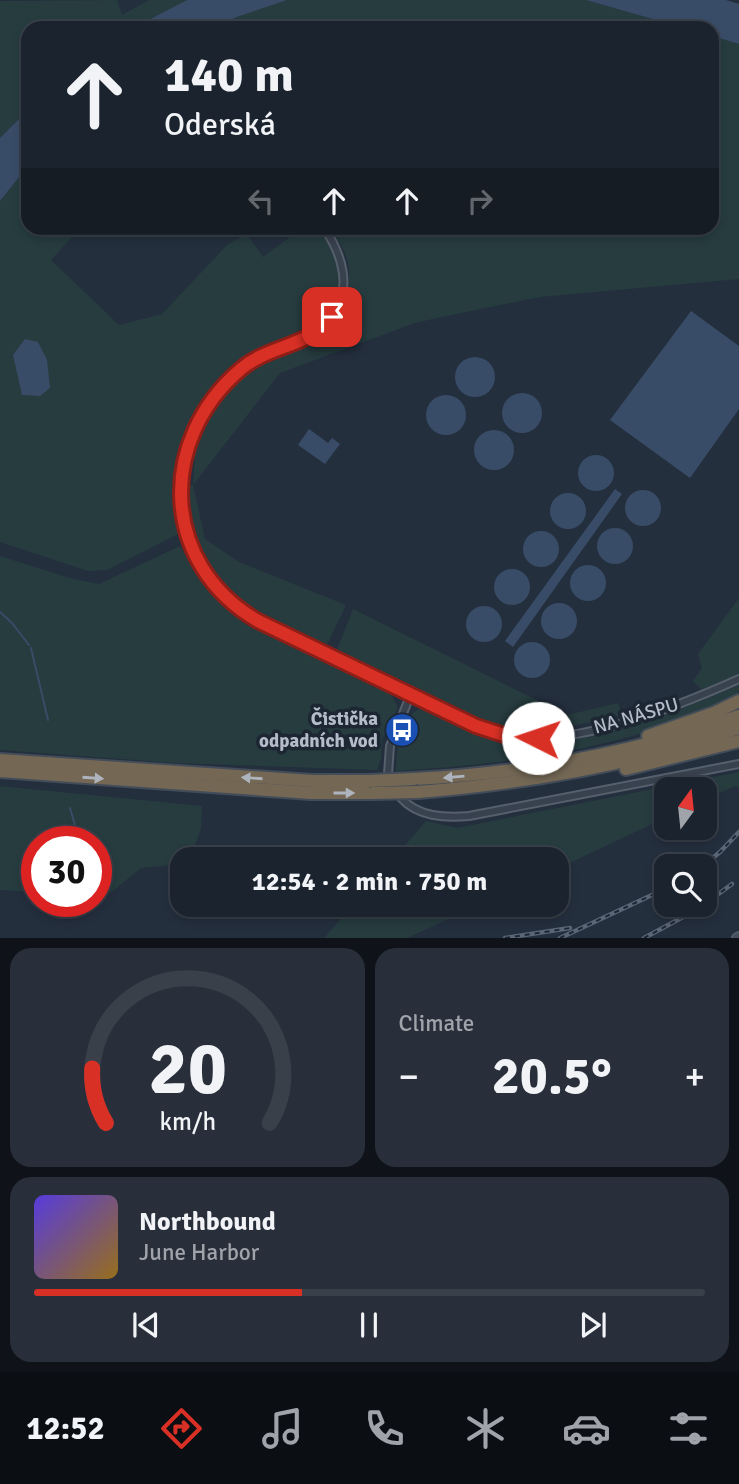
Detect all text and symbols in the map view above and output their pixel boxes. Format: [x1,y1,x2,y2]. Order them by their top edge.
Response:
text: 140 m [164,45,294,105]
icon: ahead [49,49,140,140]
text: Oderská [164,105,276,144]
icon: left [242,182,280,220]
icon: ahead [315,182,353,220]
icon: ahead [388,182,426,220]
icon: right [461,182,499,220]
pin [302,287,362,347]
icon: arrive [313,298,351,336]
street label: NA NÁSPU [591,692,681,740]
position arrow [501,701,575,775]
place label: Čistička odpadních vod [259,706,378,753]
bus stop icon: Čistička odpadních vod [383,711,421,749]
one-way arrow [241,772,263,783]
one-way arrow [442,772,464,783]
one-way arrow [82,773,104,784]
north arrow [654,777,718,840]
map controls [654,777,717,917]
one-way arrow [333,787,355,799]
speed limit sign: 30 [21,826,112,917]
button: search [654,854,717,917]
text: 12:54 · 2 min · 750 m [252,866,487,898]
text: Climate [399,1009,474,1038]
text: 20 [148,1026,227,1115]
text: 20.5° [492,1044,612,1108]
text: − [399,1053,419,1100]
text: + [684,1053,705,1100]
text: km/h [159,1106,216,1137]
text: Northbound [139,1206,276,1238]
text: June Harbor [139,1238,259,1267]
icon: previous [127,1306,165,1344]
icon: pause [350,1306,388,1344]
icon: next [574,1306,612,1344]
icon: directions [157,1404,206,1453]
icon: music [258,1404,307,1453]
icon: phone [360,1404,409,1453]
icon: climate [461,1404,510,1453]
icon: car [562,1404,611,1453]
icon: filters [664,1404,713,1453]
text: 12:52 [26,1409,105,1448]

